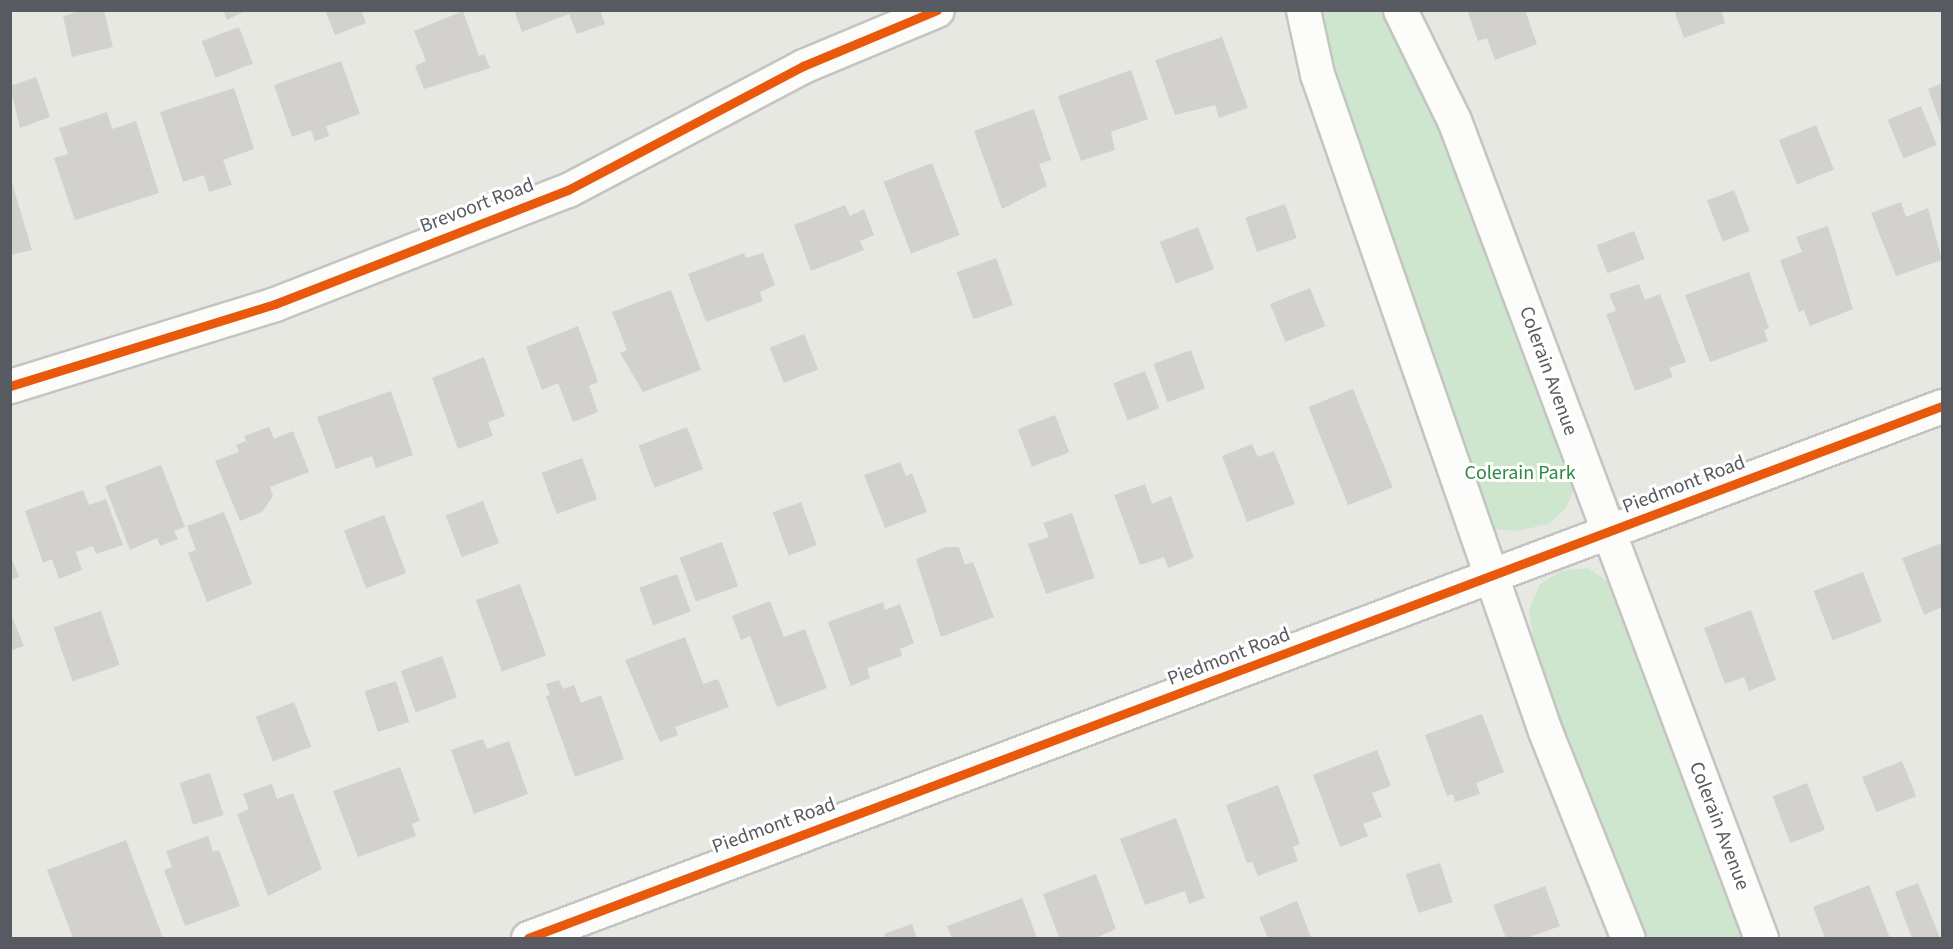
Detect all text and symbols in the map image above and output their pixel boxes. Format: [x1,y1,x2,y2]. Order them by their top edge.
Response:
street label: Brevoort Road [417,173,537,239]
street label: Colerain Avenue [1514,303,1582,439]
street label: Piedmont Road [1619,451,1749,519]
park label: Colerain Park [1464,461,1576,485]
street label: Piedmont Road [1164,623,1294,691]
street label: Colerain Avenue [1684,759,1754,893]
street label: Piedmont Road [709,793,839,859]

